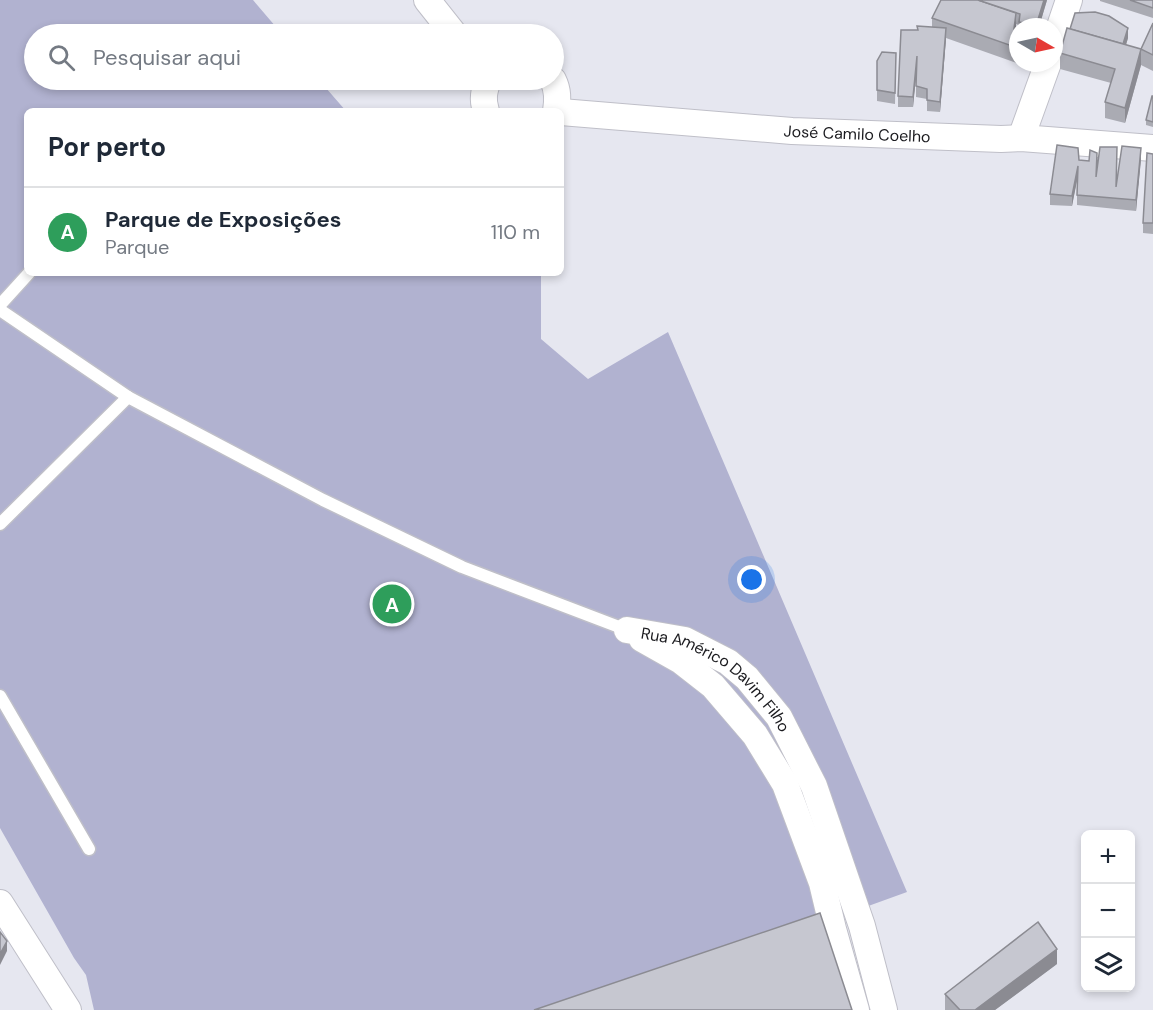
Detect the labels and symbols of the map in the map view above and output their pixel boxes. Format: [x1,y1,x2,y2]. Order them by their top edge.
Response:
north arrow [1009,18,1063,72]
street label: José Camilo Coelho [783,120,931,147]
your location [737,565,766,594]
pin: A [372,582,412,626]
street label: Rua Américo Davim Filho [639,623,795,736]

